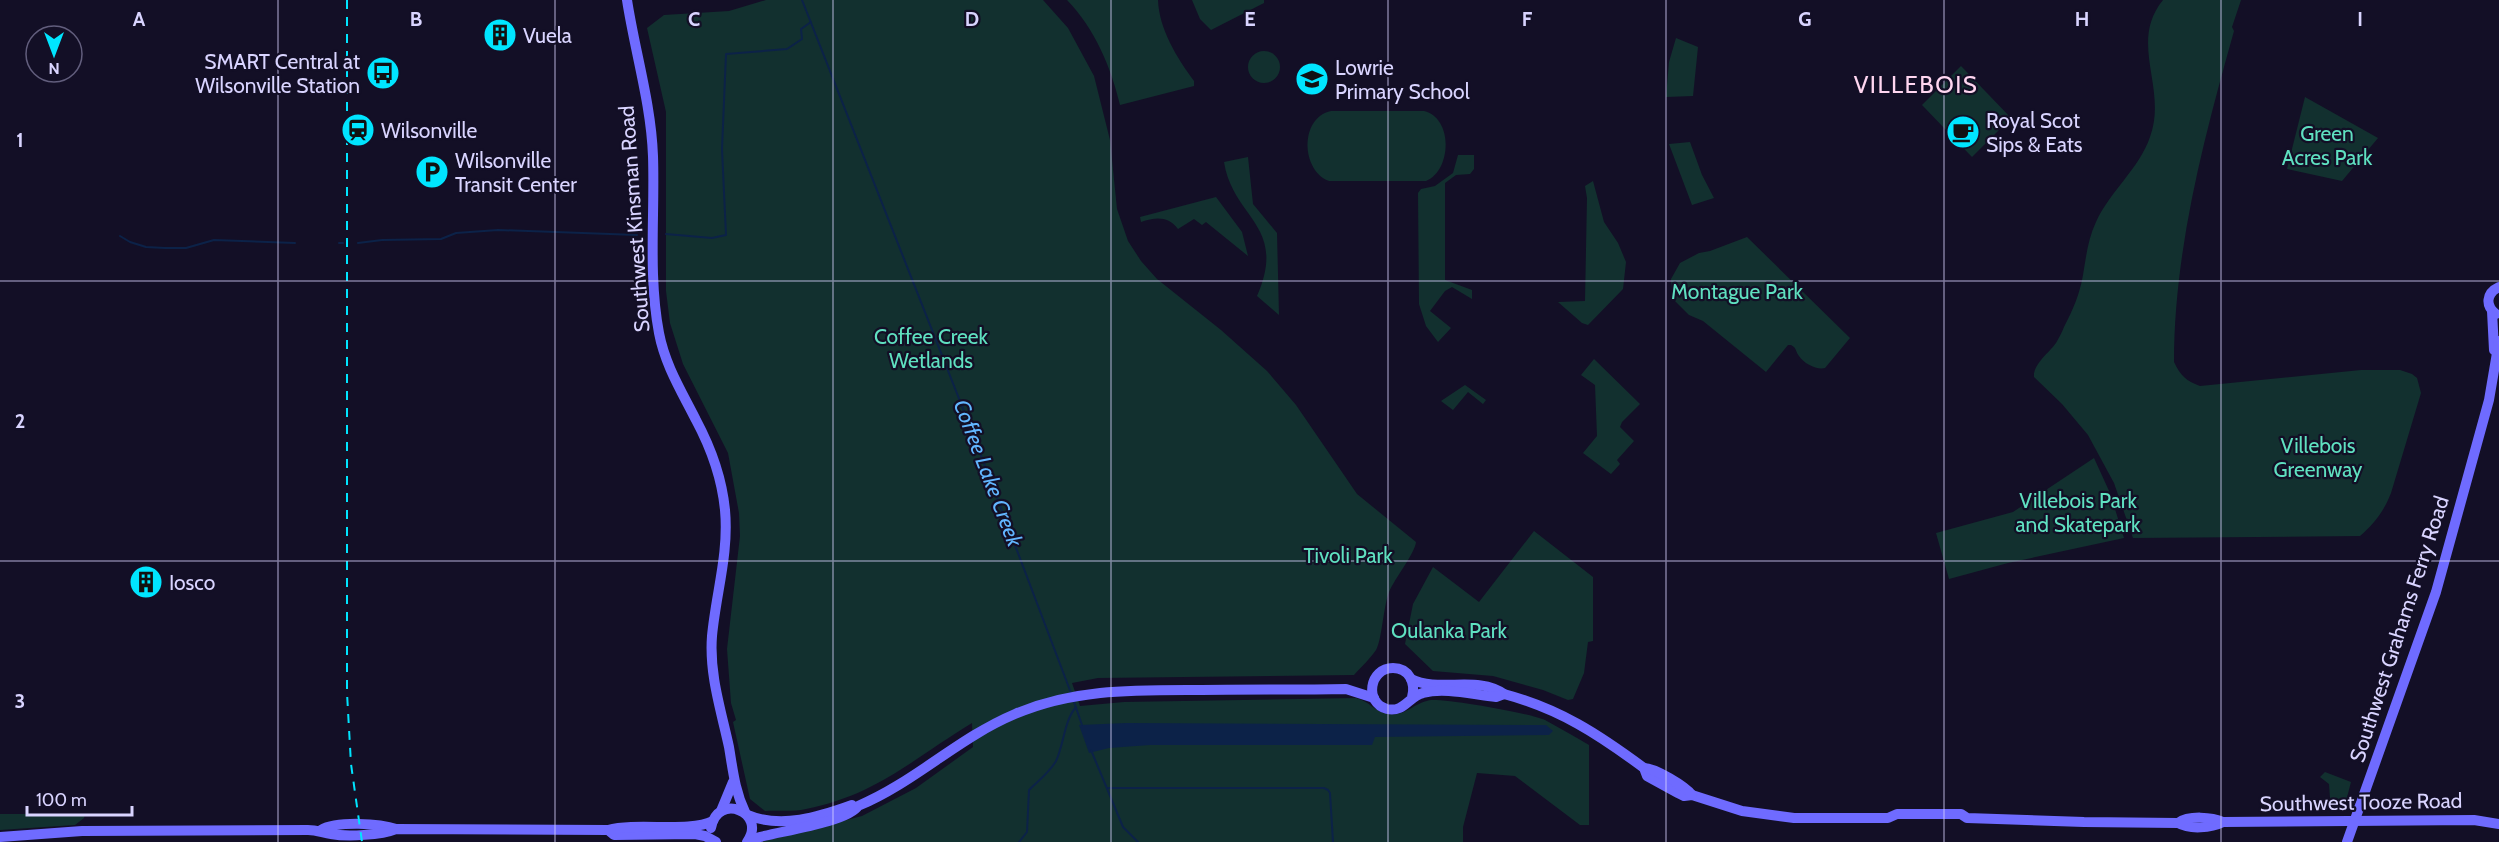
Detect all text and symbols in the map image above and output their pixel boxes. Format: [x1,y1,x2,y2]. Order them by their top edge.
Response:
text: A [133,7,146,31]
text: B [410,7,422,31]
text: C [688,7,700,31]
text: D [965,7,979,31]
text: E [1244,7,1256,31]
text: F [1522,7,1533,31]
text: G [1798,7,1812,31]
text: H [2075,7,2089,31]
text: I [2357,7,2363,31]
building icon: Vuela [482,17,518,53]
place label: Vuela [523,23,572,48]
north arrow [24,24,84,84]
place label: SMART Central at Wilsonville Station [195,49,360,98]
bus stop icon: SMART Central at Wilsonville Station [365,55,401,91]
place label: Lowrie Primary School [1335,55,1470,104]
text: N [48,59,60,78]
school or university icon: Lowrie Primary School [1294,61,1330,97]
district label: VILLEBOIS [1854,70,1978,99]
street label: Southwest Kinsman Road [614,105,654,333]
place label: Royal Scot Sips & Eats [1986,108,2083,157]
station icon: Wilsonville [340,112,376,148]
cafe icon: Royal Scot Sips & Eats [1945,114,1981,150]
place label: Wilsonville [381,118,477,143]
park label: Green Acres Park [2282,121,2373,170]
text: 1 [16,128,24,152]
place label: Wilsonville Transit Center [455,148,577,197]
parking icon: Wilsonville Transit Center [414,154,450,190]
park label: Montague Park [1671,279,1804,304]
park label: Coffee Creek Wetlands [874,324,989,373]
water label: Coffee Lake Creek [948,396,1029,551]
text: 2 [15,409,25,433]
park label: Villebois Greenway [2274,433,2363,482]
park label: Villebois Park and Skatepark [2015,488,2141,537]
street label: Southwest Grahams Ferry Road [2344,493,2454,765]
park label: Tivoli Park [1303,543,1393,568]
building icon: Iosco [128,564,164,600]
place label: Iosco [169,570,215,595]
park label: Oulanka Park [1391,618,1507,643]
text: 3 [15,689,25,713]
scale bar [27,779,132,817]
street label: Southwest Tooze Road [2260,788,2462,816]
text: 100 m [36,789,87,811]

